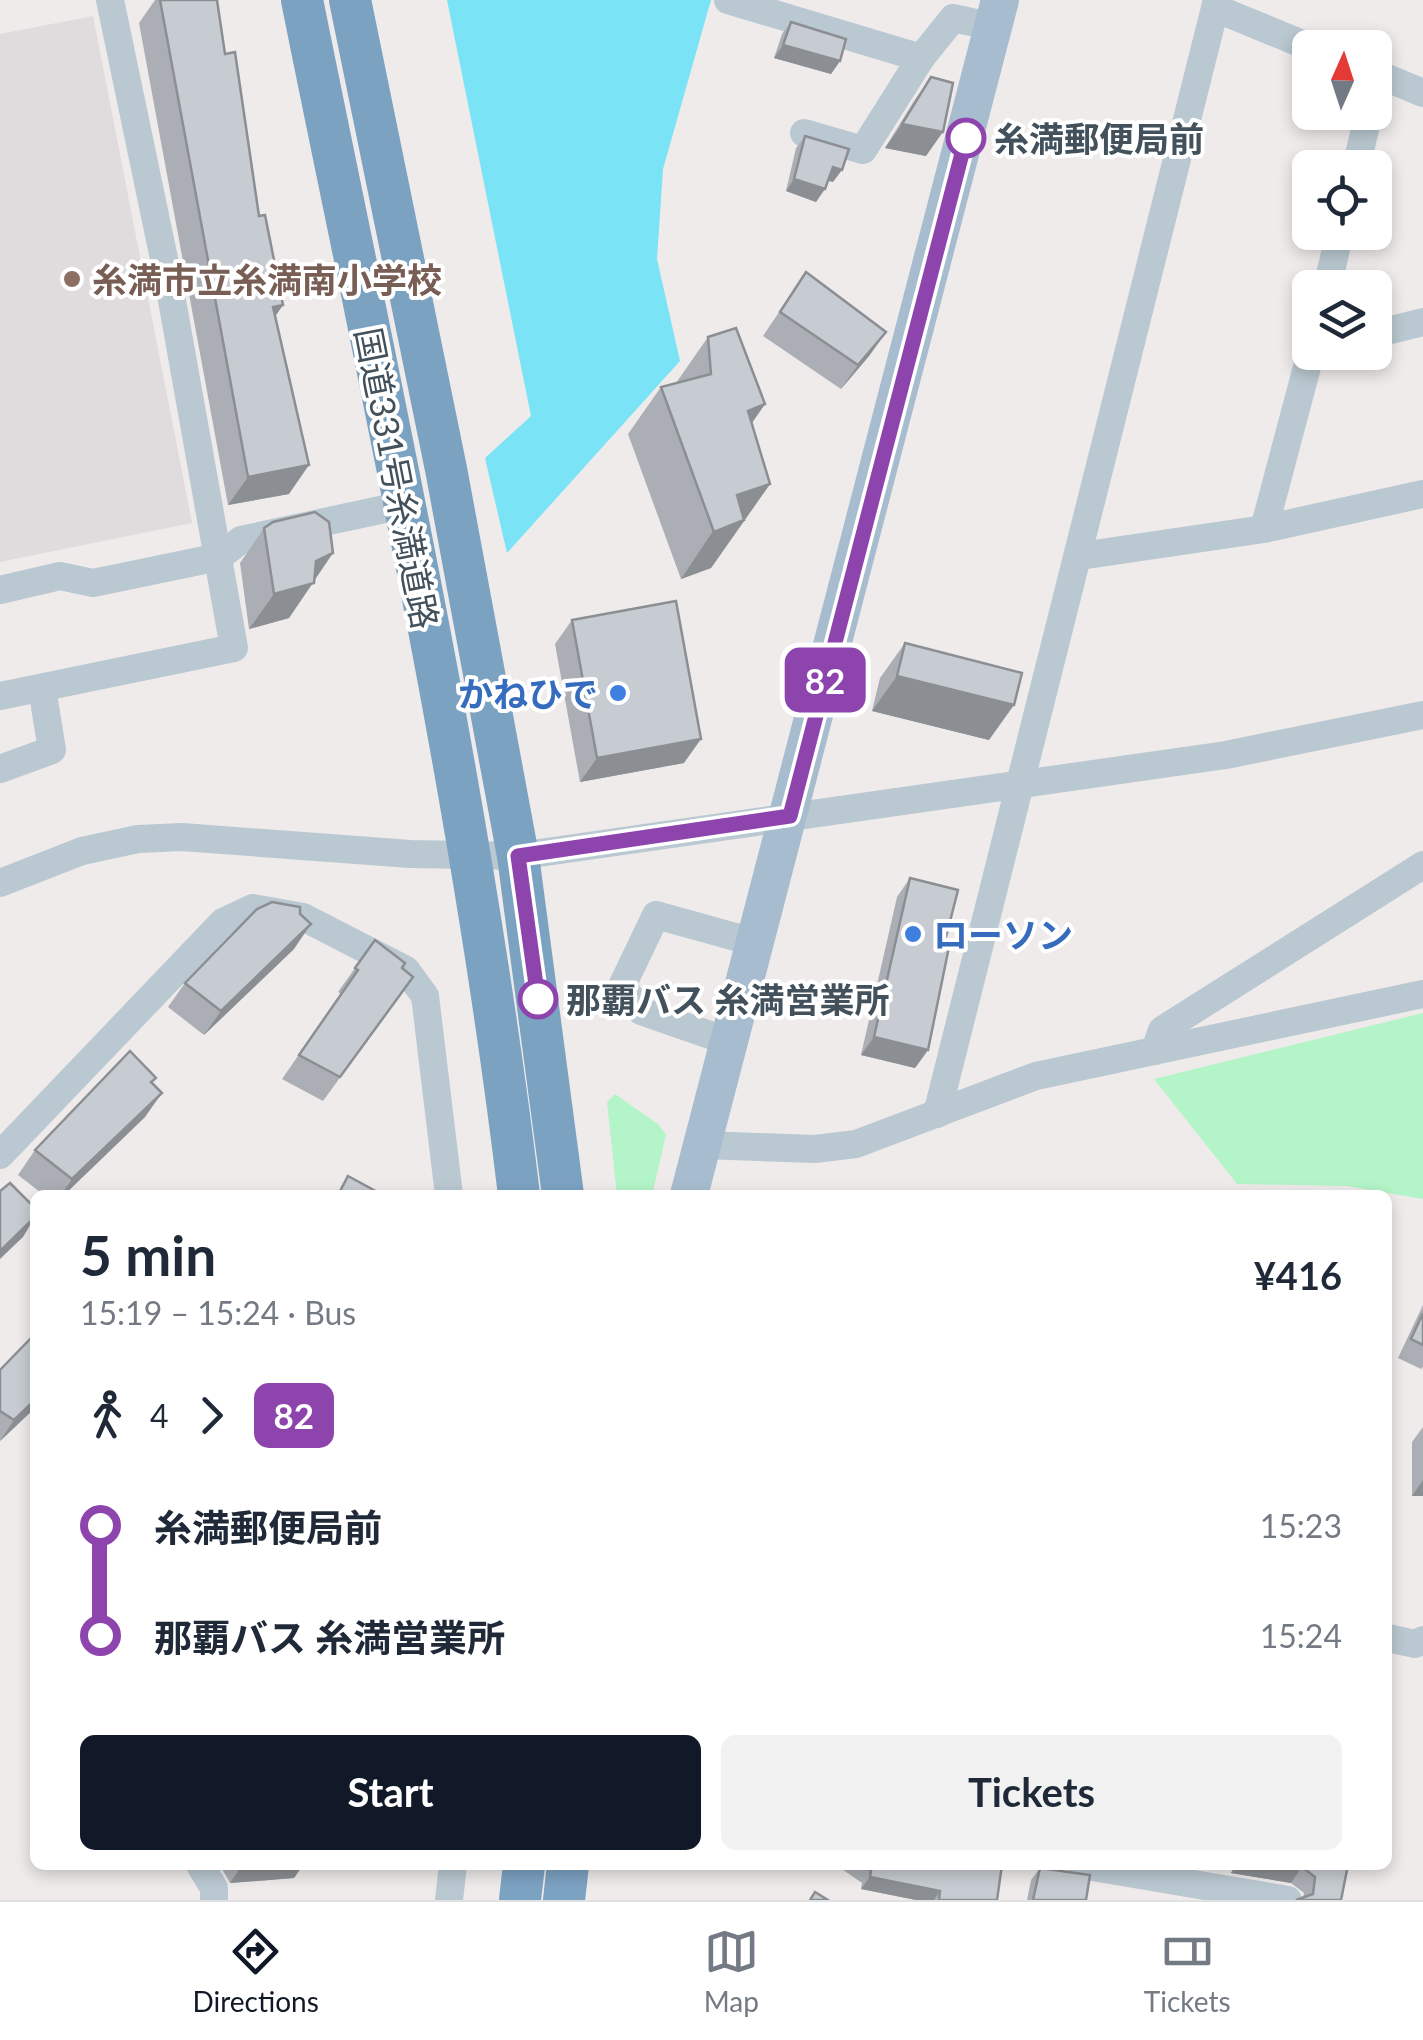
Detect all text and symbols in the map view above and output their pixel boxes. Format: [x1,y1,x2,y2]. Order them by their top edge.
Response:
north arrow [1292,30,1392,130]
map controls [1292,30,1392,370]
place label: 糸満郵便局前 [994,117,1204,159]
marker: 糸満郵便局前 [947,119,985,157]
button: locate [1292,150,1392,250]
place label: 糸満市立糸満南小学校 [92,258,442,300]
marker: 糸満市立糸満南小学校 [61,268,83,290]
button: layers [1292,270,1392,370]
street label: 国道331号糸満道路 [348,324,448,632]
line badge: 82 [780,648,870,712]
text: 82 [805,659,845,701]
place label: かねひで [458,672,598,714]
marker: かねひで [607,682,629,704]
place label: ローソン [933,913,1073,955]
marker: ローソン [902,923,924,945]
place label: 那覇バス 糸満営業所 [566,978,890,1020]
marker: 那覇バス 糸満営業所 [519,980,557,1018]
text: 5 min [80,1222,216,1288]
text: ¥416 [1254,1252,1342,1298]
text: 15:19 – 15:24 · Bus [80,1293,356,1332]
icon: walk [80,1388,135,1443]
icon: forward [184,1388,239,1443]
text: 82 [274,1394,314,1436]
text: 4 [150,1396,169,1435]
text: 糸満郵便局前 [154,1504,382,1550]
text: 15:23 [1260,1506,1342,1545]
text: 那覇バス 糸満営業所 [154,1614,505,1660]
text: 15:24 [1260,1616,1342,1655]
button: Start [80,1735,701,1850]
button: Tickets [721,1735,1342,1850]
tab: Directions [192,1924,319,2018]
tab: Map [704,1924,759,2018]
tab: Tickets [1144,1924,1231,2018]

